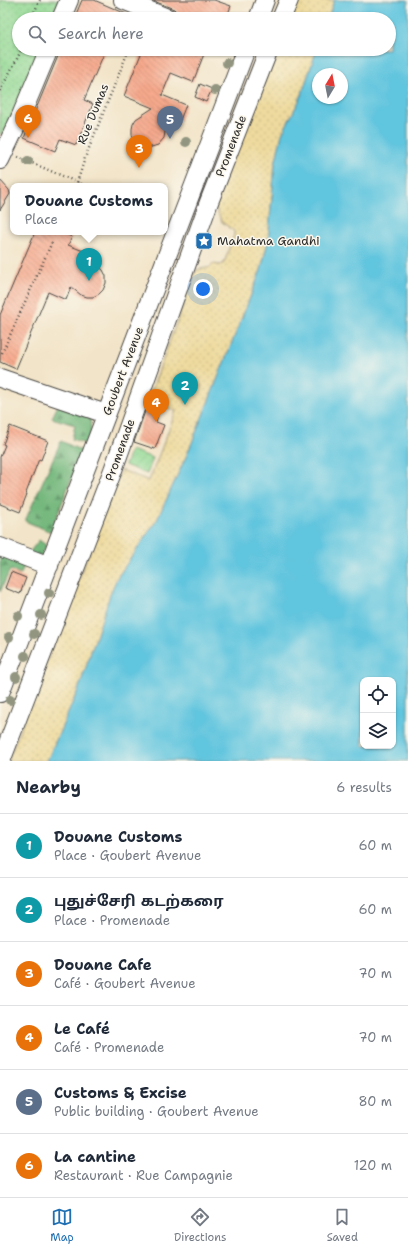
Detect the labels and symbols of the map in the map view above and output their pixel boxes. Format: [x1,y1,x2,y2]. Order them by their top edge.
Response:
north arrow [312,68,348,104]
street label: Rue Dumas [74,81,112,147]
pin: 6 [15,105,41,138]
pin: 5 [157,106,183,139]
street label: Promenade [212,113,250,179]
pin: 3 [126,135,152,168]
place icon: Mahatma Gandhi [194,231,214,251]
place label: Mahatma Gandhi [217,233,320,249]
pin: 1 [76,248,102,281]
your location [193,279,213,299]
street label: Goubert Avenue [99,324,147,418]
pin: 2 [172,372,198,405]
pin: 4 [143,389,169,422]
street label: Promenade [101,417,139,483]

